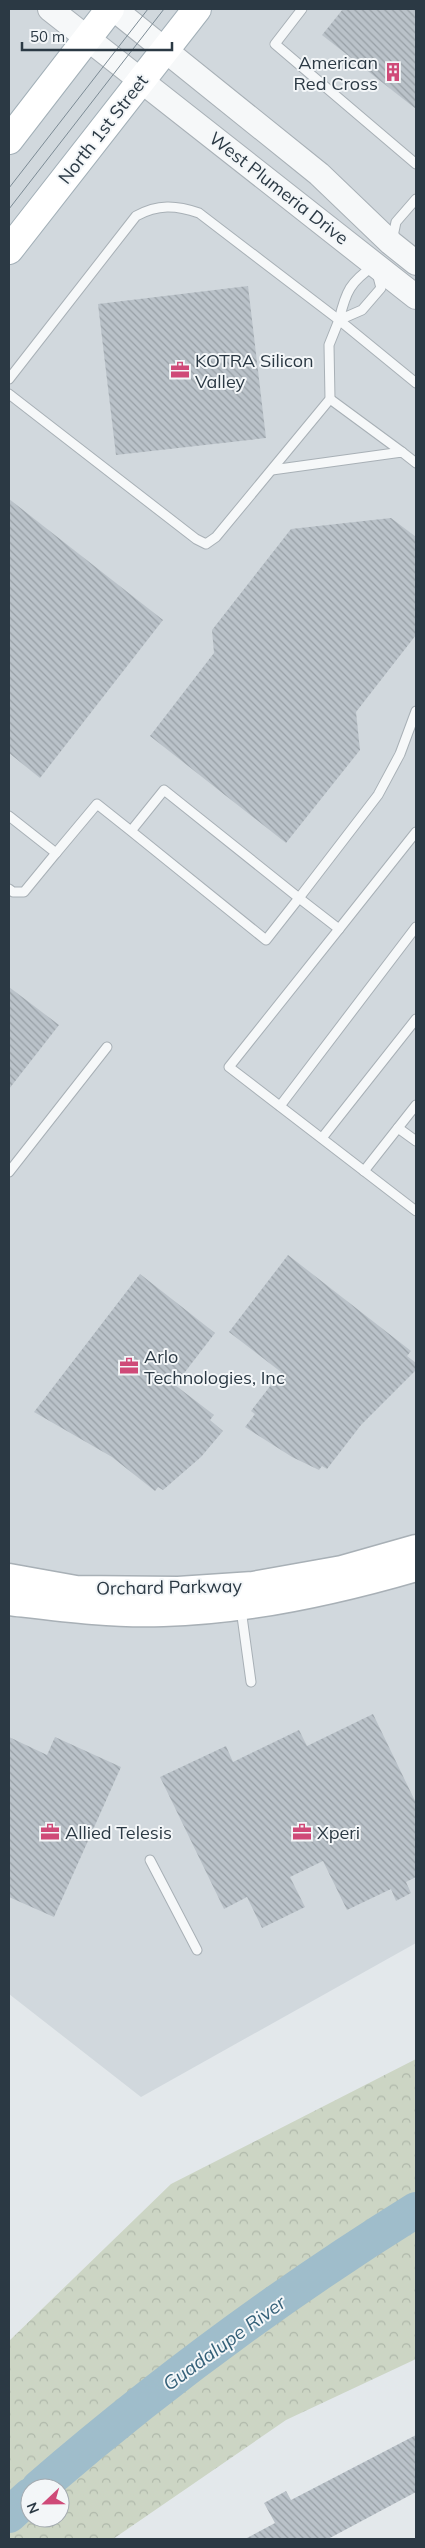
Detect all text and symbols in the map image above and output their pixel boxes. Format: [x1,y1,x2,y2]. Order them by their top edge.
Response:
scale bar [22,20,172,52]
text: 50 m [30,27,65,46]
place label: American Red Cross [294,51,378,95]
building icon: American Red Cross [382,61,404,83]
street label: North 1st Street [53,70,153,188]
street label: West Plumeria Drive [205,126,353,250]
place label: KOTRA Silicon Valley [195,349,314,393]
office icon: KOTRA Silicon Valley [169,359,191,381]
place label: Arlo Technologies, Inc [144,1345,285,1389]
office icon: Arlo Technologies, Inc [118,1355,140,1377]
street label: Orchard Parkway [96,1574,243,1600]
office icon: Allied Telesis [39,1821,61,1843]
place label: Allied Telesis [65,1821,172,1844]
office icon: Xperi [291,1821,313,1843]
place label: Xperi [317,1821,360,1844]
water label: Guadalupe River [158,2290,291,2396]
north arrow [20,2478,70,2528]
text: N [23,2500,43,2516]

